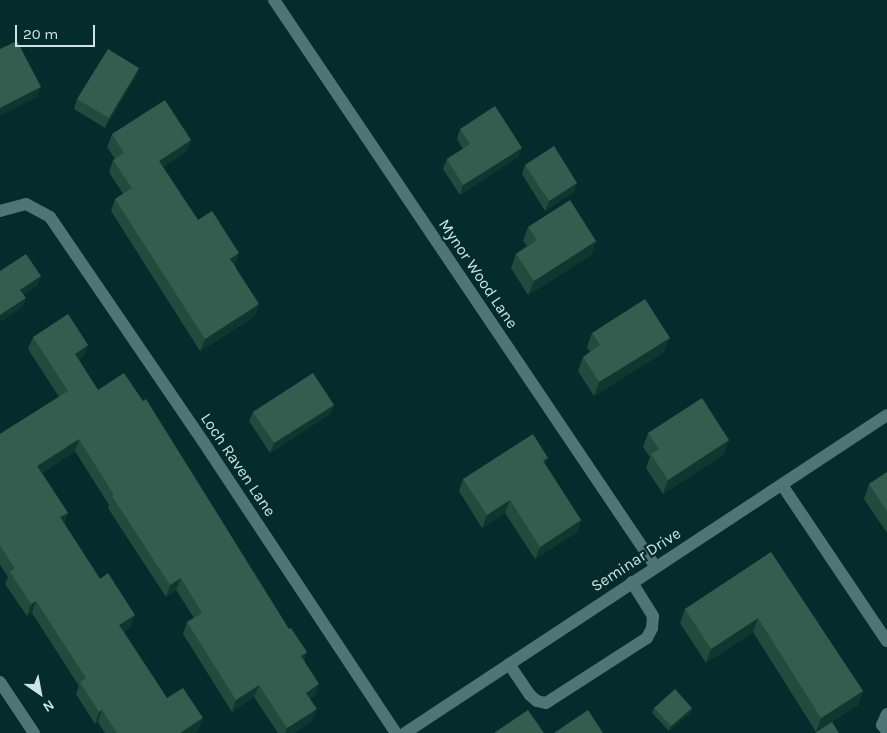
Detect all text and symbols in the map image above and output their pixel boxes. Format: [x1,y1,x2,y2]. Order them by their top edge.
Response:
scale bar [18,15,98,47]
text: 20 m [23,25,58,43]
street label: Mynor Wood Lane [434,216,522,332]
street label: Loch Raven Lane [196,410,280,520]
street label: Seminar Drive [588,524,684,596]
north arrow [15,668,65,718]
text: N [40,696,57,716]

